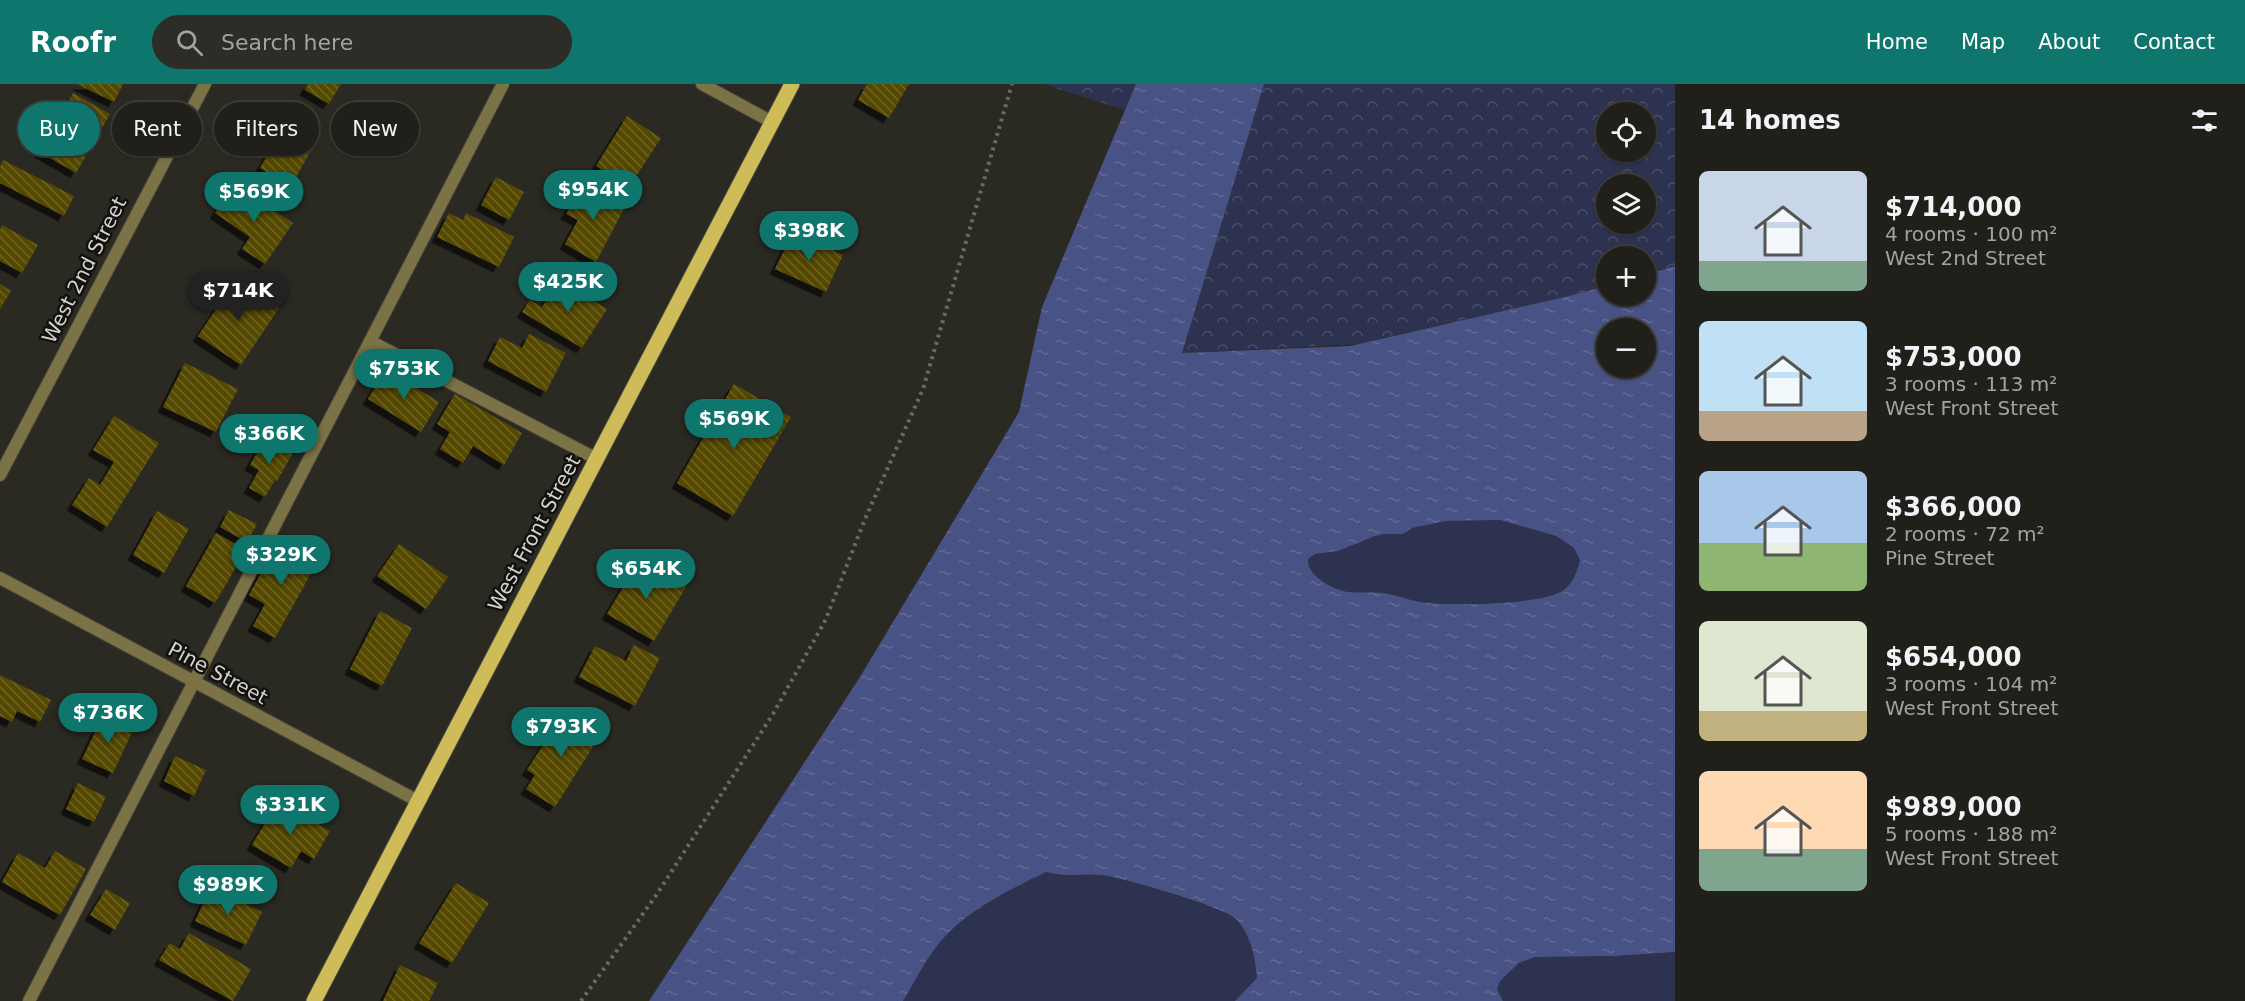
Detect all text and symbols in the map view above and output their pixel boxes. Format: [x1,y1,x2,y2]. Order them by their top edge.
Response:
search box [152,15,572,69]
text: Roofr [30,26,116,59]
icon: search [173,26,206,59]
text: Search here [221,30,353,55]
text: Home [1866,30,1928,54]
text: Map [1961,30,2005,54]
text: About [2038,30,2100,54]
text: Contact [2133,30,2215,54]
chip: Buy [18,102,100,156]
chip: Rent [112,102,202,156]
chip: Filters [214,102,319,156]
chip: New [331,102,419,156]
map controls [1596,102,1656,378]
button: locate [1596,102,1656,162]
icon: filters [2188,104,2221,137]
text: 14 homes [1699,105,1841,135]
pin: $954K [551,170,635,221]
pin: $569K [212,172,296,223]
button: layers [1596,174,1656,234]
text: $954K [557,177,629,201]
text: $569K [218,179,290,203]
text: $714,000 [1885,192,2022,222]
street label: West 2nd Street [37,193,131,347]
icon: home [1747,195,1819,267]
pin: $398K [767,211,851,262]
text: $398K [773,218,845,242]
text: 4 rooms · 100 m² [1885,222,2057,246]
button: + [1596,246,1656,306]
text: West 2nd Street [1885,246,2046,270]
pin: $425K [526,262,610,313]
text: $425K [532,269,604,293]
pin: $714K [196,271,280,322]
text: $714K [202,278,274,302]
button: − [1596,318,1656,378]
text: $753,000 [1885,342,2022,372]
icon: home [1747,345,1819,417]
pin: $753K [362,349,446,400]
text: $753K [368,356,440,380]
text: 3 rooms · 113 m² [1885,372,2057,396]
text: West Front Street [1885,396,2058,420]
pin: $569K [692,399,776,450]
text: $569K [698,406,770,430]
pin: $366K [227,414,311,465]
text: $366K [233,421,305,445]
street label: West Front Street [483,451,585,615]
text: $366,000 [1885,492,2022,522]
icon: home [1747,495,1819,567]
text: 2 rooms · 72 m² [1885,522,2045,546]
pin: $329K [239,535,323,586]
text: $329K [245,542,317,566]
text: Pine Street [1885,546,1994,570]
pin: $654K [604,549,688,600]
text: $654K [610,556,682,580]
street label: Pine Street [164,637,272,709]
text: $654,000 [1885,642,2022,672]
icon: home [1747,645,1819,717]
text: 3 rooms · 104 m² [1885,672,2057,696]
pin: $736K [66,693,150,744]
text: West Front Street [1885,696,2058,720]
text: $736K [72,700,144,724]
pin: $793K [519,707,603,758]
text: $793K [525,714,597,738]
pin: $331K [248,785,332,836]
text: $331K [254,792,326,816]
text: $989,000 [1885,792,2022,822]
icon: home [1747,795,1819,867]
text: 5 rooms · 188 m² [1885,822,2057,846]
text: West Front Street [1885,846,2058,870]
pin: $989K [186,865,270,916]
text: $989K [192,872,264,896]

